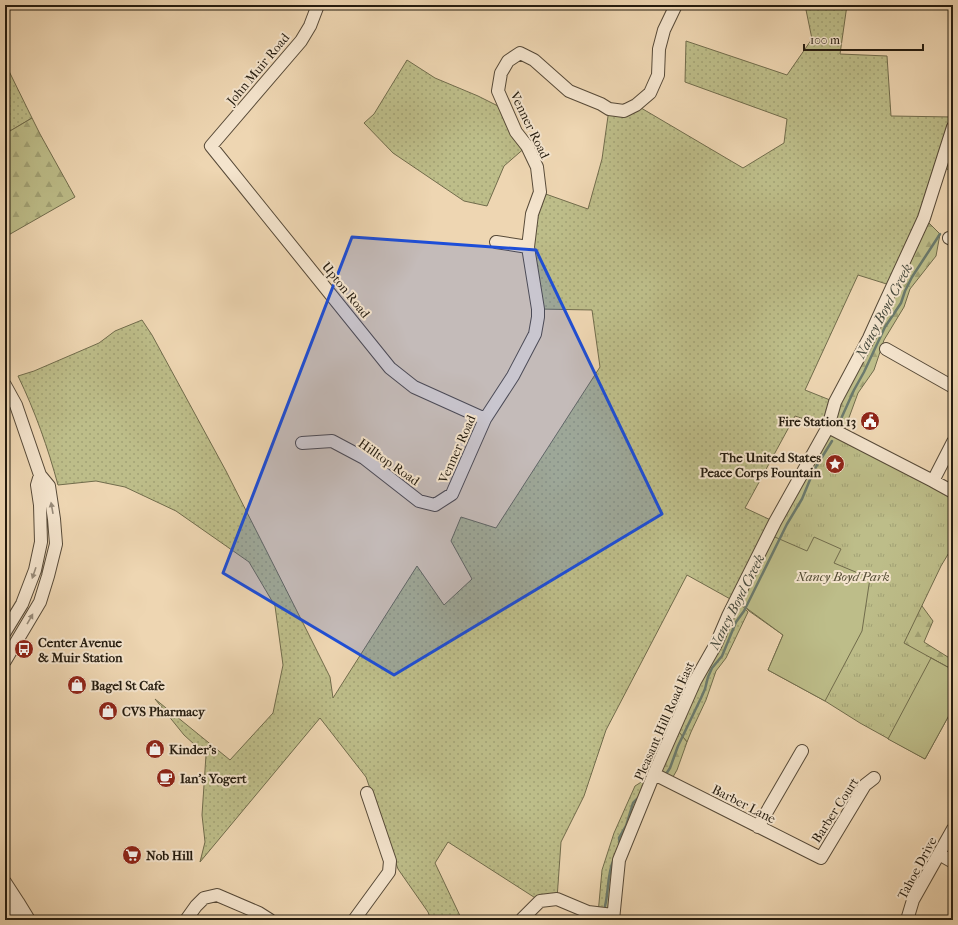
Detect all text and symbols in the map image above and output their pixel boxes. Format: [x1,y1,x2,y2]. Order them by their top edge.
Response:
scale bar [804,26,923,52]
street label: John Muir Road [223,29,293,109]
text: 100 m [810,33,840,47]
street label: Venner Road [507,88,553,162]
street label: Upton Road [319,259,374,322]
water label: Nancy Boyd Creek [851,261,916,362]
public building icon: Fire Station 13 [859,410,881,432]
street label: Venner Road [435,412,479,486]
place label: Fire Station 13 [777,414,856,430]
street label: Hilltop Road [356,435,423,489]
place label: The United States Peace Corps Fountain [700,450,821,481]
place icon: The United States Peace Corps Fountain [824,453,846,475]
one-way arrow [49,502,55,514]
water label: Nancy Boyd Creek [705,551,768,653]
one-way arrow [30,568,36,580]
park label: Nancy Boyd Park [795,569,890,584]
one-way arrow [26,614,33,625]
place label: Center Avenue & Muir Station [38,635,123,665]
bus stop icon: Center Avenue & Muir Station [13,638,35,660]
street label: Pleasant Hill Road East [631,659,697,783]
shop icon: Bagel St Cafe [66,674,88,696]
place label: Bagel St Cafe [91,678,165,694]
shop icon: CVS Pharmacy [97,700,119,722]
place label: CVS Pharmacy [122,704,206,720]
shop icon: Kinder's [144,738,166,760]
place label: Kinder's [169,742,217,757]
cafe icon: Ian's Yogert [155,767,177,789]
place label: Ian's Yogert [180,771,247,787]
street label: Barber Court [808,774,862,845]
street label: Barber Lane [710,782,779,827]
street label: Tahoe Drive [894,834,940,902]
supermarket icon: Nob Hill [121,844,143,866]
place label: Nob Hill [146,848,193,863]

